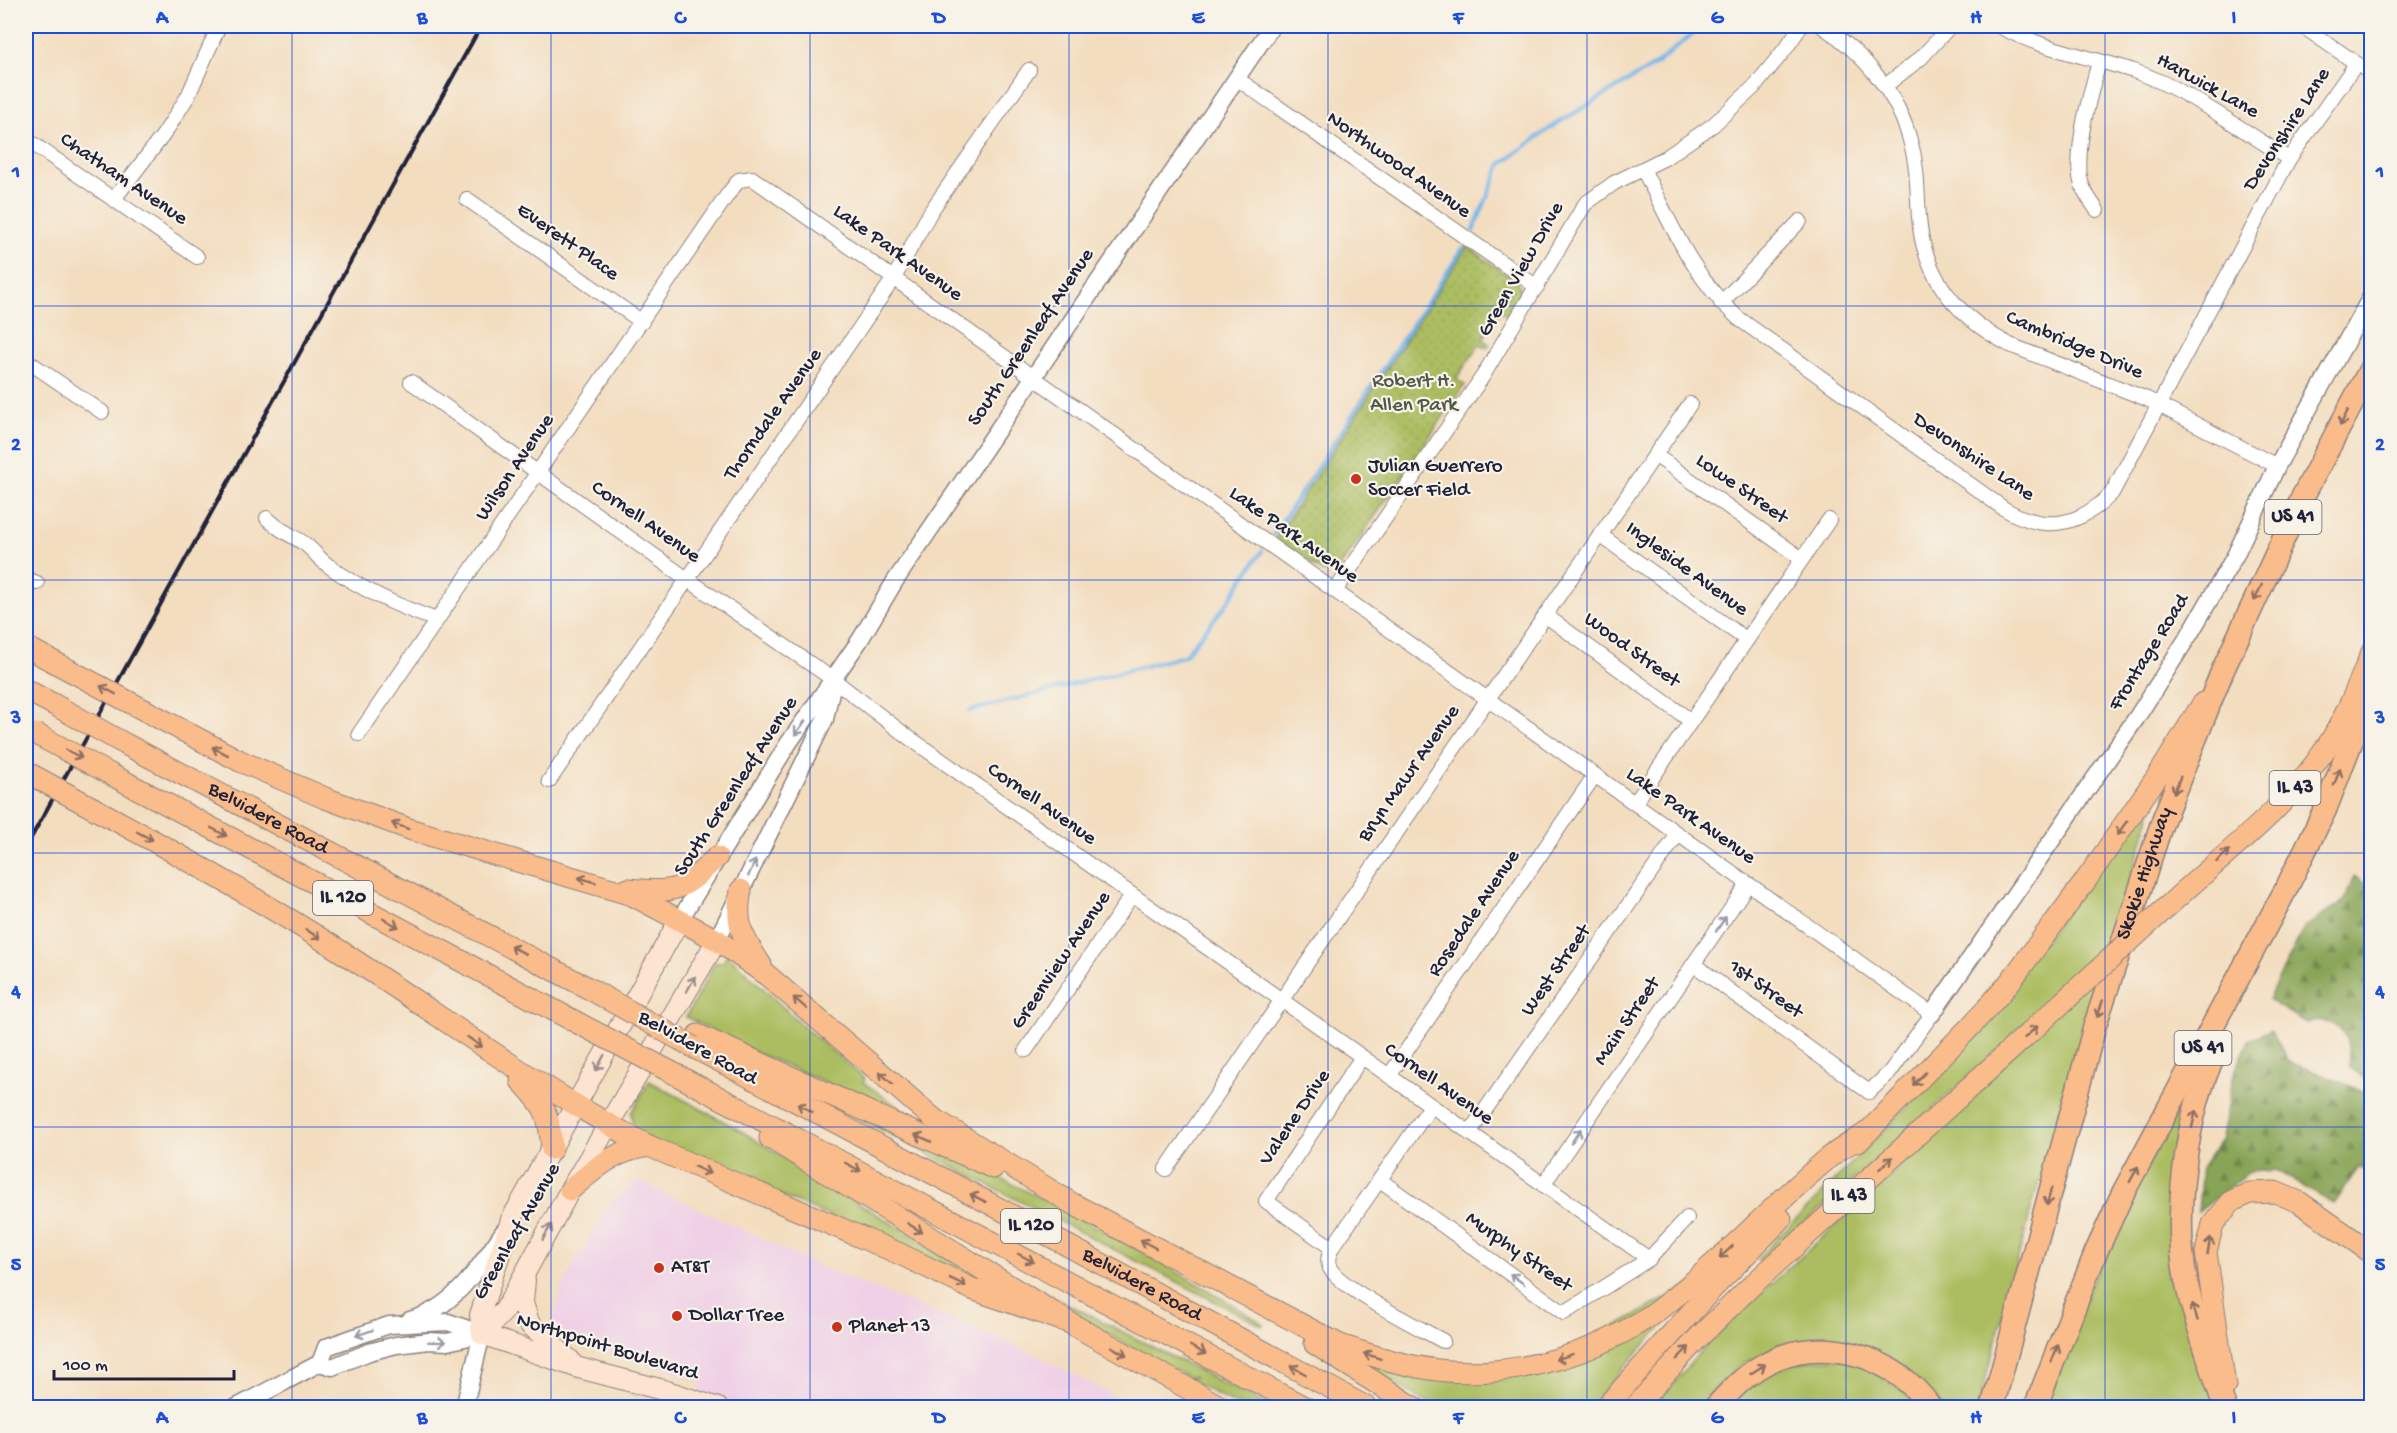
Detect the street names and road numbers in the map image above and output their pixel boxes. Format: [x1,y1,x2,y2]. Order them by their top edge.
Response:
street label: Harwick Lane [2151,49,2264,126]
street label: Devonshire Lane [2238,63,2338,198]
street label: Northwood Avenue [1321,107,1476,226]
street label: Chatham Avenue [54,128,193,233]
street label: Green View Drive [1473,197,1571,342]
street label: Everett Place [511,199,624,288]
street label: Lake Park Avenue [827,200,968,309]
street label: South Greenleaf Avenue [963,243,1102,432]
street label: Cambridge Drive [2002,306,2148,387]
street label: Thorndale Avenue [719,343,829,487]
street label: Devonshire Lane [1906,407,2040,509]
street label: Wilson Avenue [471,409,562,526]
street label: Lowe Street [1690,449,1794,532]
street label: Cornell Avenue [585,476,706,571]
street label: Lake Park Avenue [1223,482,1364,591]
road number: US 41 [2264,500,2322,534]
street label: Ingleside Avenue [1620,517,1753,624]
street label: Frontage Road [2104,589,2197,717]
street label: Wood Street [1578,608,1686,696]
street label: South Greenleaf Avenue [670,691,805,882]
street label: Bryn Mawr Avenue [1353,700,1467,848]
street label: Cornell Avenue [981,758,1102,853]
street label: Lake Park Avenue [1620,763,1761,872]
road number: IL 43 [2270,771,2320,805]
street label: Belvidere Road [202,777,334,862]
street label: Skokie Highway [2112,804,2179,943]
street label: Rosedale Avenue [1423,845,1527,982]
road number: IL 120 [313,881,373,915]
street label: Greenview Avenue [1007,886,1118,1035]
street label: West Street [1516,918,1599,1022]
street label: 1st Street [1722,954,1809,1027]
street label: Main Street [1589,971,1668,1071]
street label: Belvidere Road [632,1006,762,1093]
road number: US 41 [2174,1031,2232,1065]
street label: Cornell Avenue [1378,1038,1499,1133]
street label: Valene Drive [1254,1064,1338,1172]
street label: Greenleaf Avenue [469,1158,568,1305]
road number: IL 43 [1824,1179,1874,1213]
street label: Murphy Street [1460,1207,1578,1300]
road number: IL 120 [1001,1209,1061,1243]
street label: Belvidere Road [1076,1243,1207,1329]
street label: Northpoint Boulevard [513,1308,703,1388]

